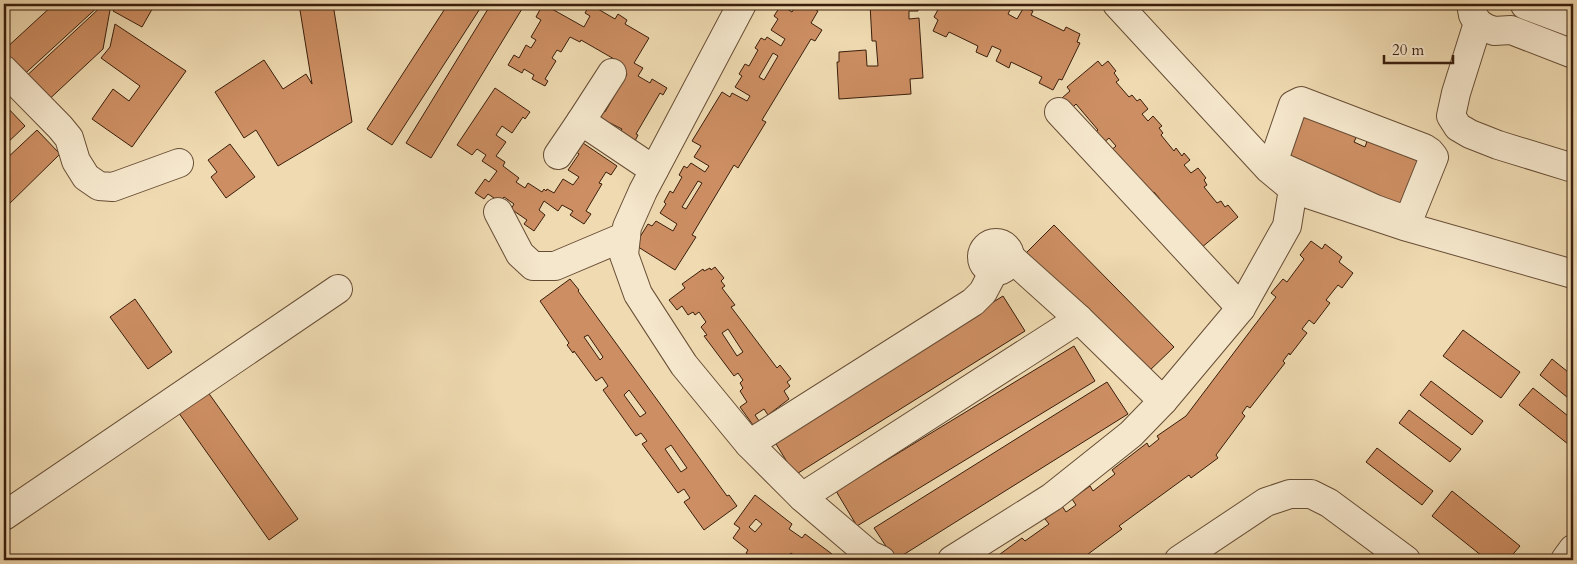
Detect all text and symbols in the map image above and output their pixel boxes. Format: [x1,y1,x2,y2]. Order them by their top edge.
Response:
scale bar [1384,32,1453,64]
text: 20 m [1392,40,1424,60]

